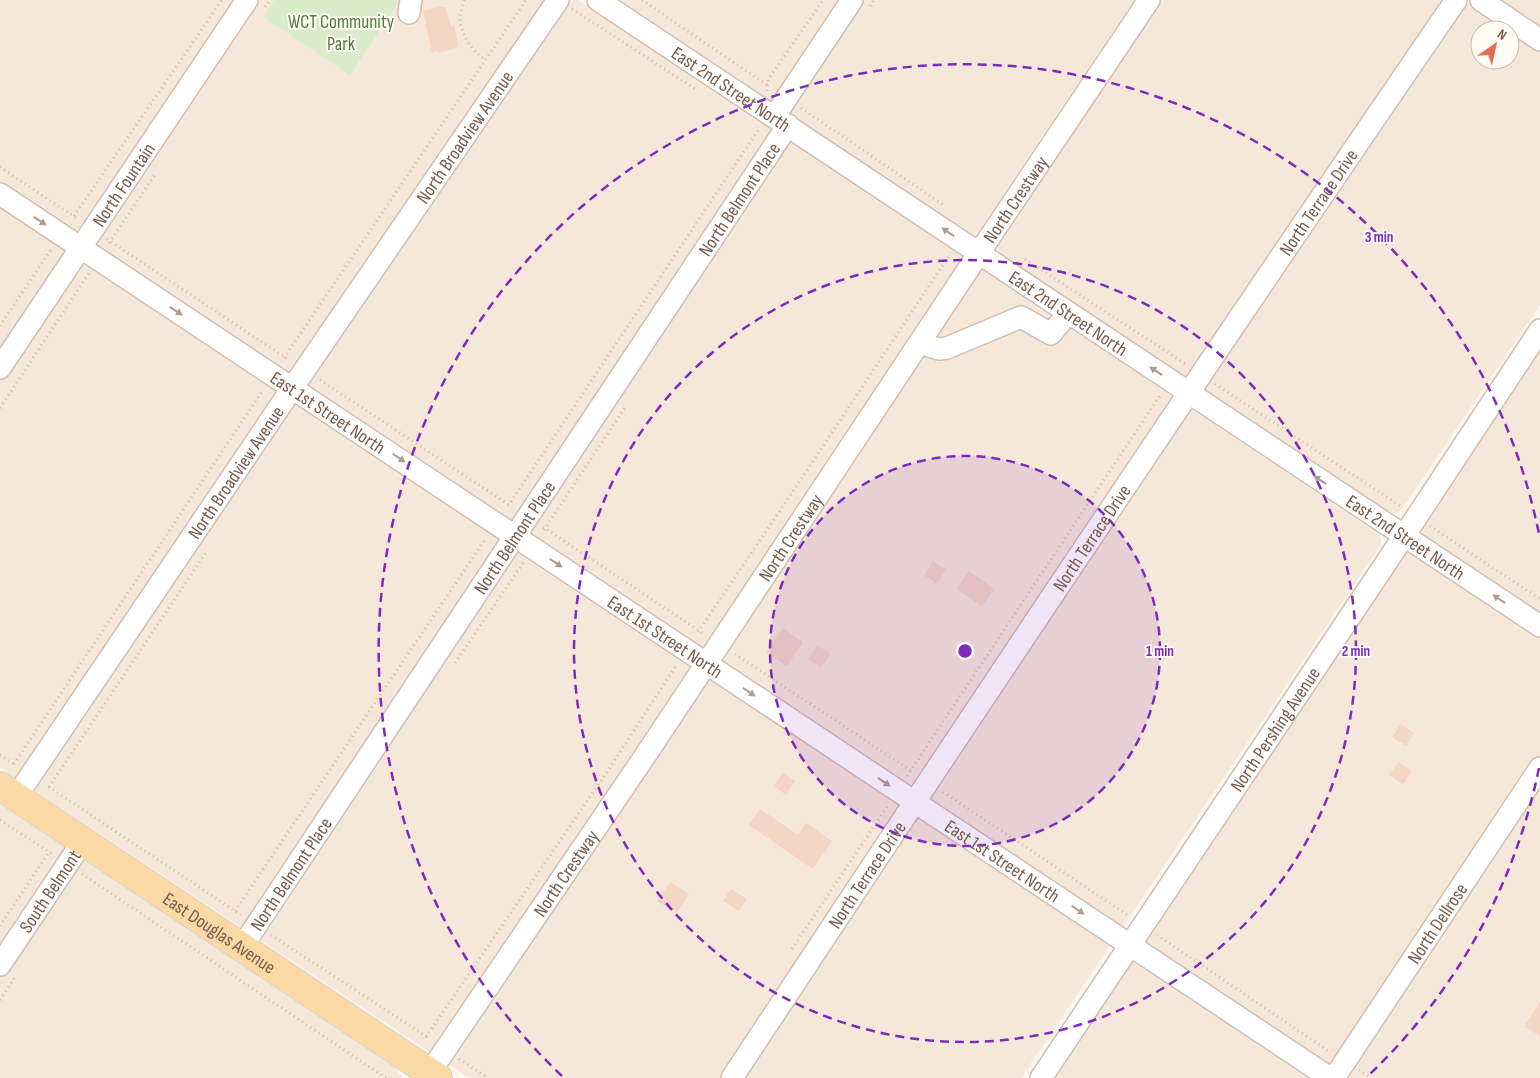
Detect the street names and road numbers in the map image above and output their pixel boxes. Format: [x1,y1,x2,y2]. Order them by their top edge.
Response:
street label: East 2nd Street North [667,42,794,138]
street label: North Broadview Avenue [412,67,519,208]
street label: North Fountain [88,139,161,232]
street label: North Belmont Place [694,139,786,261]
street label: North Terrace Drive [1275,145,1364,260]
street label: North Crestway [979,152,1054,248]
street label: East 2nd Street North [1004,266,1132,362]
street label: East 1st Street North [265,367,389,460]
street label: North Broadview Avenue [184,402,290,544]
street label: North Belmont Place [470,477,561,599]
street label: North Terrace Drive [1049,481,1137,596]
street label: North Crestway [754,490,829,586]
street label: East 2nd Street North [1341,490,1469,586]
street label: East 1st Street North [603,591,726,684]
street label: North Pershing Avenue [1226,663,1326,796]
street label: North Belmont Place [246,814,338,936]
street label: East 1st Street North [940,815,1064,908]
street label: North Terrace Drive [824,817,912,933]
street label: North Crestway [529,825,605,921]
street label: South Belmont [15,846,87,938]
street label: North Dellrose [1403,879,1473,969]
street label: East Douglas Avenue [158,888,280,979]

